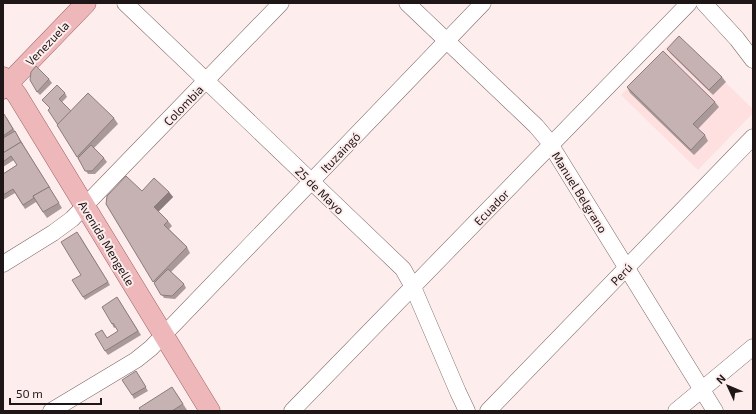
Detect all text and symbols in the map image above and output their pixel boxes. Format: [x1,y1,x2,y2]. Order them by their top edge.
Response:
street label: Venezuela [22,18,72,68]
street label: Colombia [160,82,206,128]
street label: Ituzaingó [317,129,363,175]
street label: Manuel Belgrano [550,149,611,235]
street label: 25 de Mayo [293,163,347,217]
street label: Ecuador [470,186,512,228]
street label: Avenida Mengelle [76,198,138,288]
street label: Perú [607,260,635,288]
north arrow [708,366,748,406]
text: N [713,371,728,386]
scale bar [10,380,101,406]
text: 50 m [16,386,43,400]

